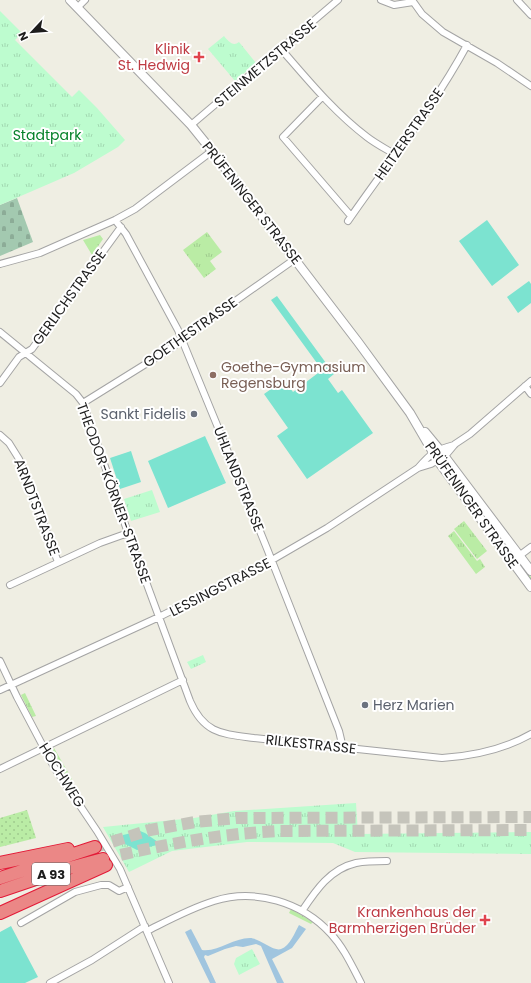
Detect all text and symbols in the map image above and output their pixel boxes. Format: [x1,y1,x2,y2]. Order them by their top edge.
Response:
north arrow [12,12,52,52]
street label: STEINMETZSTRASSE [210,14,320,112]
text: N [14,29,32,44]
place label: Klinik St. Hedwig [118,39,191,75]
marker: Klinik St. Hedwig [193,51,205,63]
street label: HEITZERSTRASSE [370,84,448,184]
park label: Stadtpark [13,125,82,145]
street label: PRÜFENINGER STRASSE [198,137,306,269]
street label: GERLICHSTRASSE [27,245,111,349]
street label: GOETHESTRASSE [139,292,241,372]
place label: Goethe-Gymnasium Regensburg [221,357,366,393]
marker: Goethe-Gymnasium Regensburg [208,370,218,380]
street label: THEODOR-KÖRNER-STRASSE [72,400,156,586]
place label: Sankt Fidelis [100,404,186,424]
marker: Sankt Fidelis [189,409,199,419]
street label: UHLANDSTRASSE [209,423,269,535]
street label: PRÜFENINGER STRASSE [420,437,524,573]
street label: ARNDTSTRASSE [9,456,65,558]
street label: LESSINGSTRASSE [166,553,274,621]
place label: Herz Marien [373,695,455,715]
marker: Herz Marien [360,700,370,710]
street label: RILKESTRASSE [265,729,357,759]
street label: HOCHWEG [34,739,90,811]
road number: A 93 [32,863,70,885]
place label: Krankenhaus der Barmherzigen Brüder [329,902,476,938]
marker: Krankenhaus der Barmherzigen Brüder [479,914,491,926]

